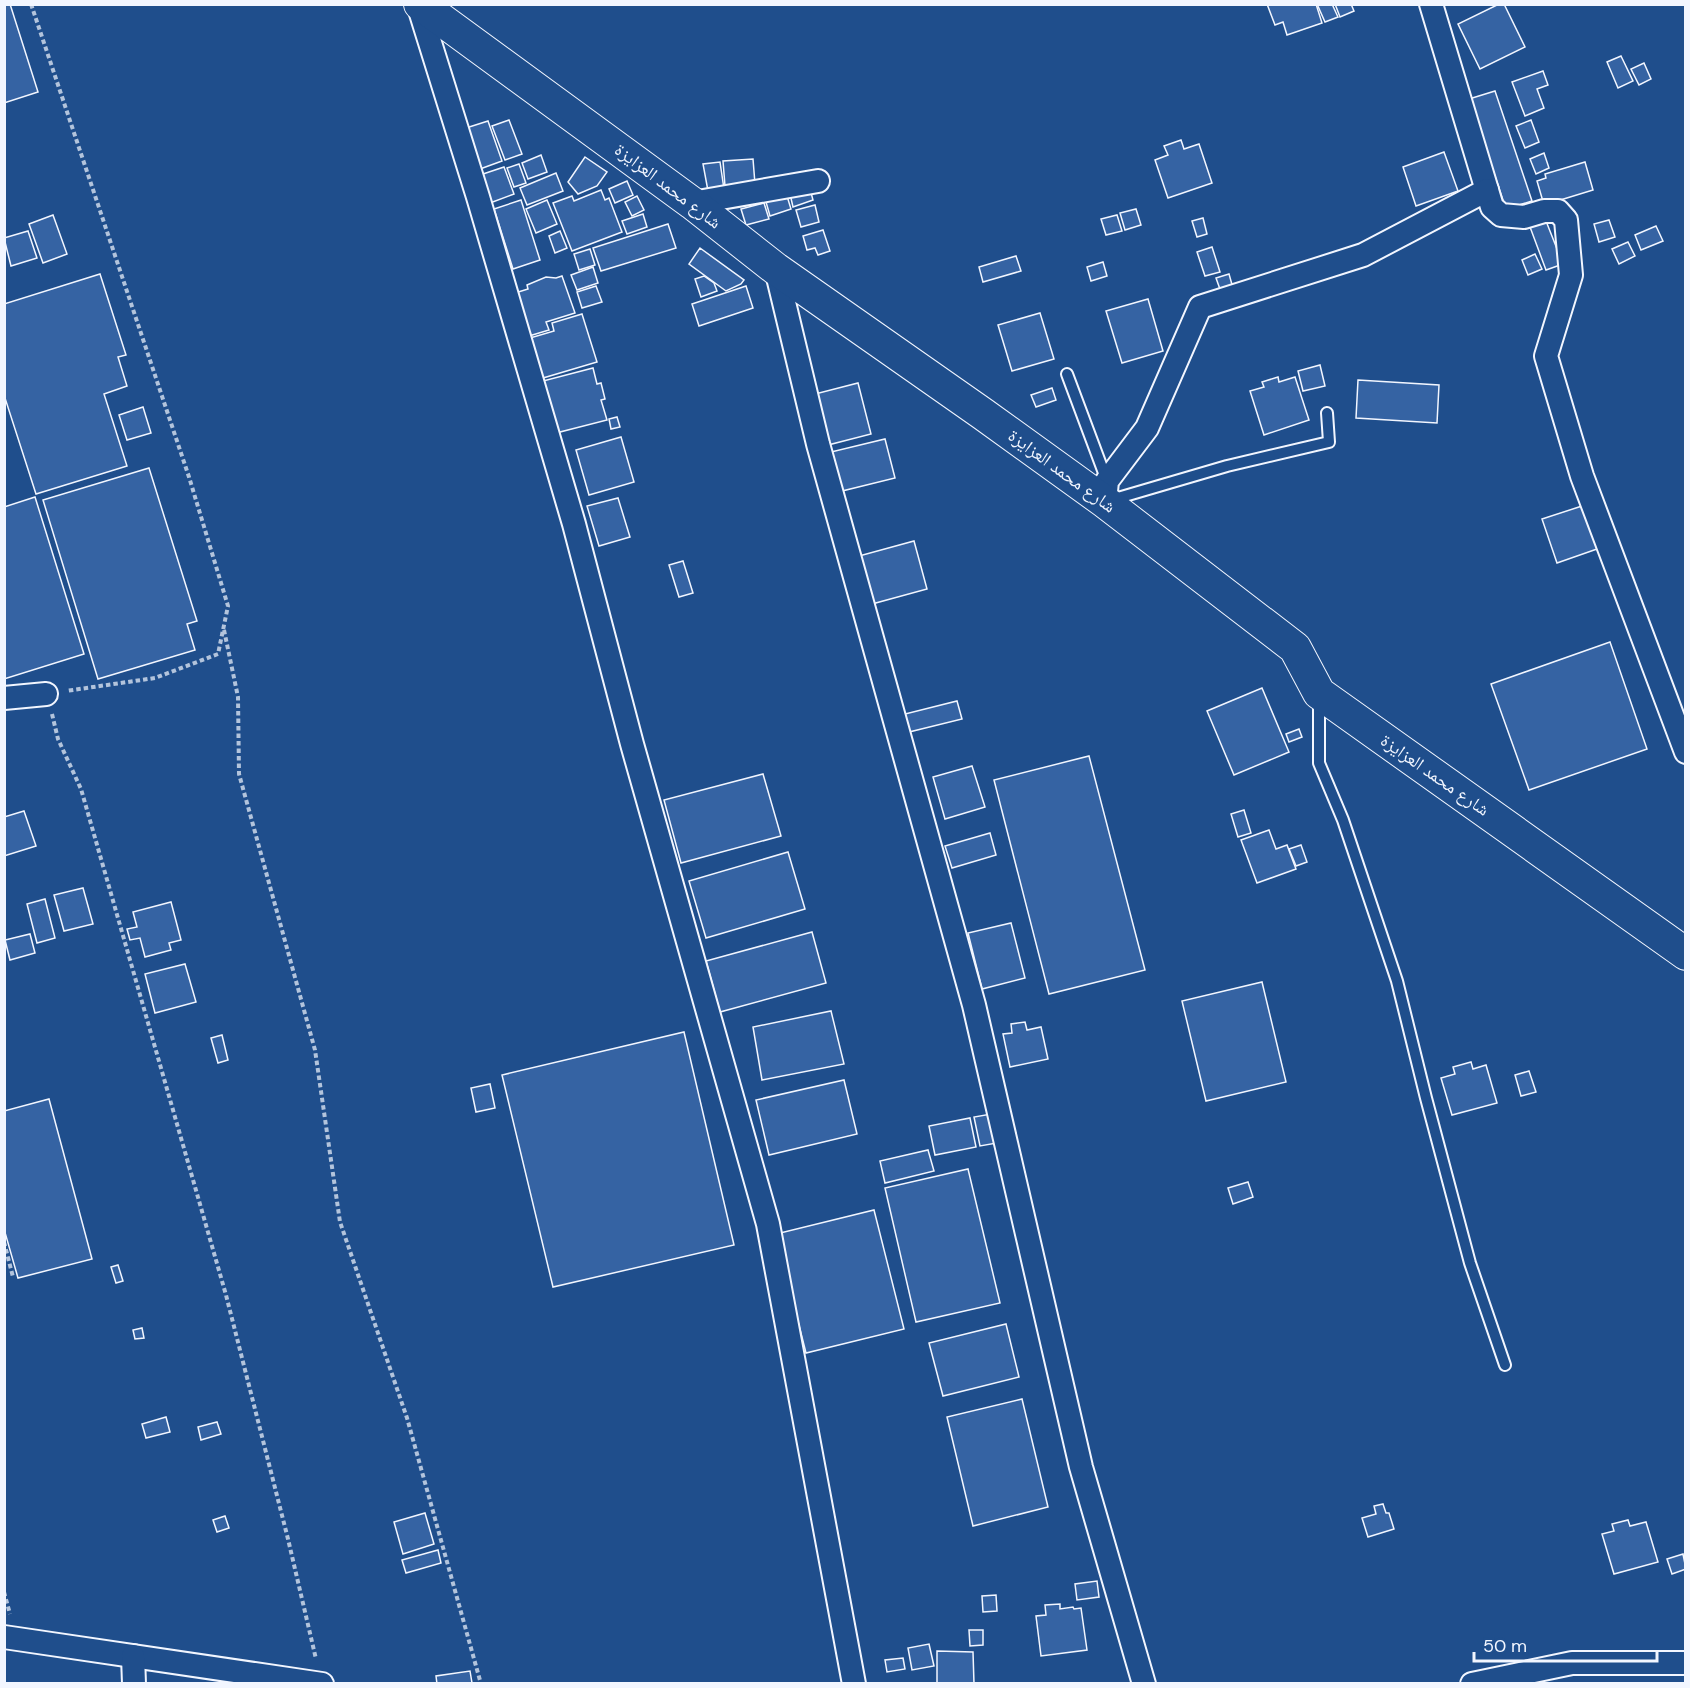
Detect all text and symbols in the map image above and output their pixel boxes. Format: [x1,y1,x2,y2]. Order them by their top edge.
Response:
street label: شارع محمد العزايزة [610,138,726,234]
street label: شارع محمد العزايزة [1003,424,1121,518]
street label: شارع محمد العزايزة [1376,729,1494,821]
scale bar [1474,1625,1657,1663]
text: 50 m [1483,1634,1527,1658]

